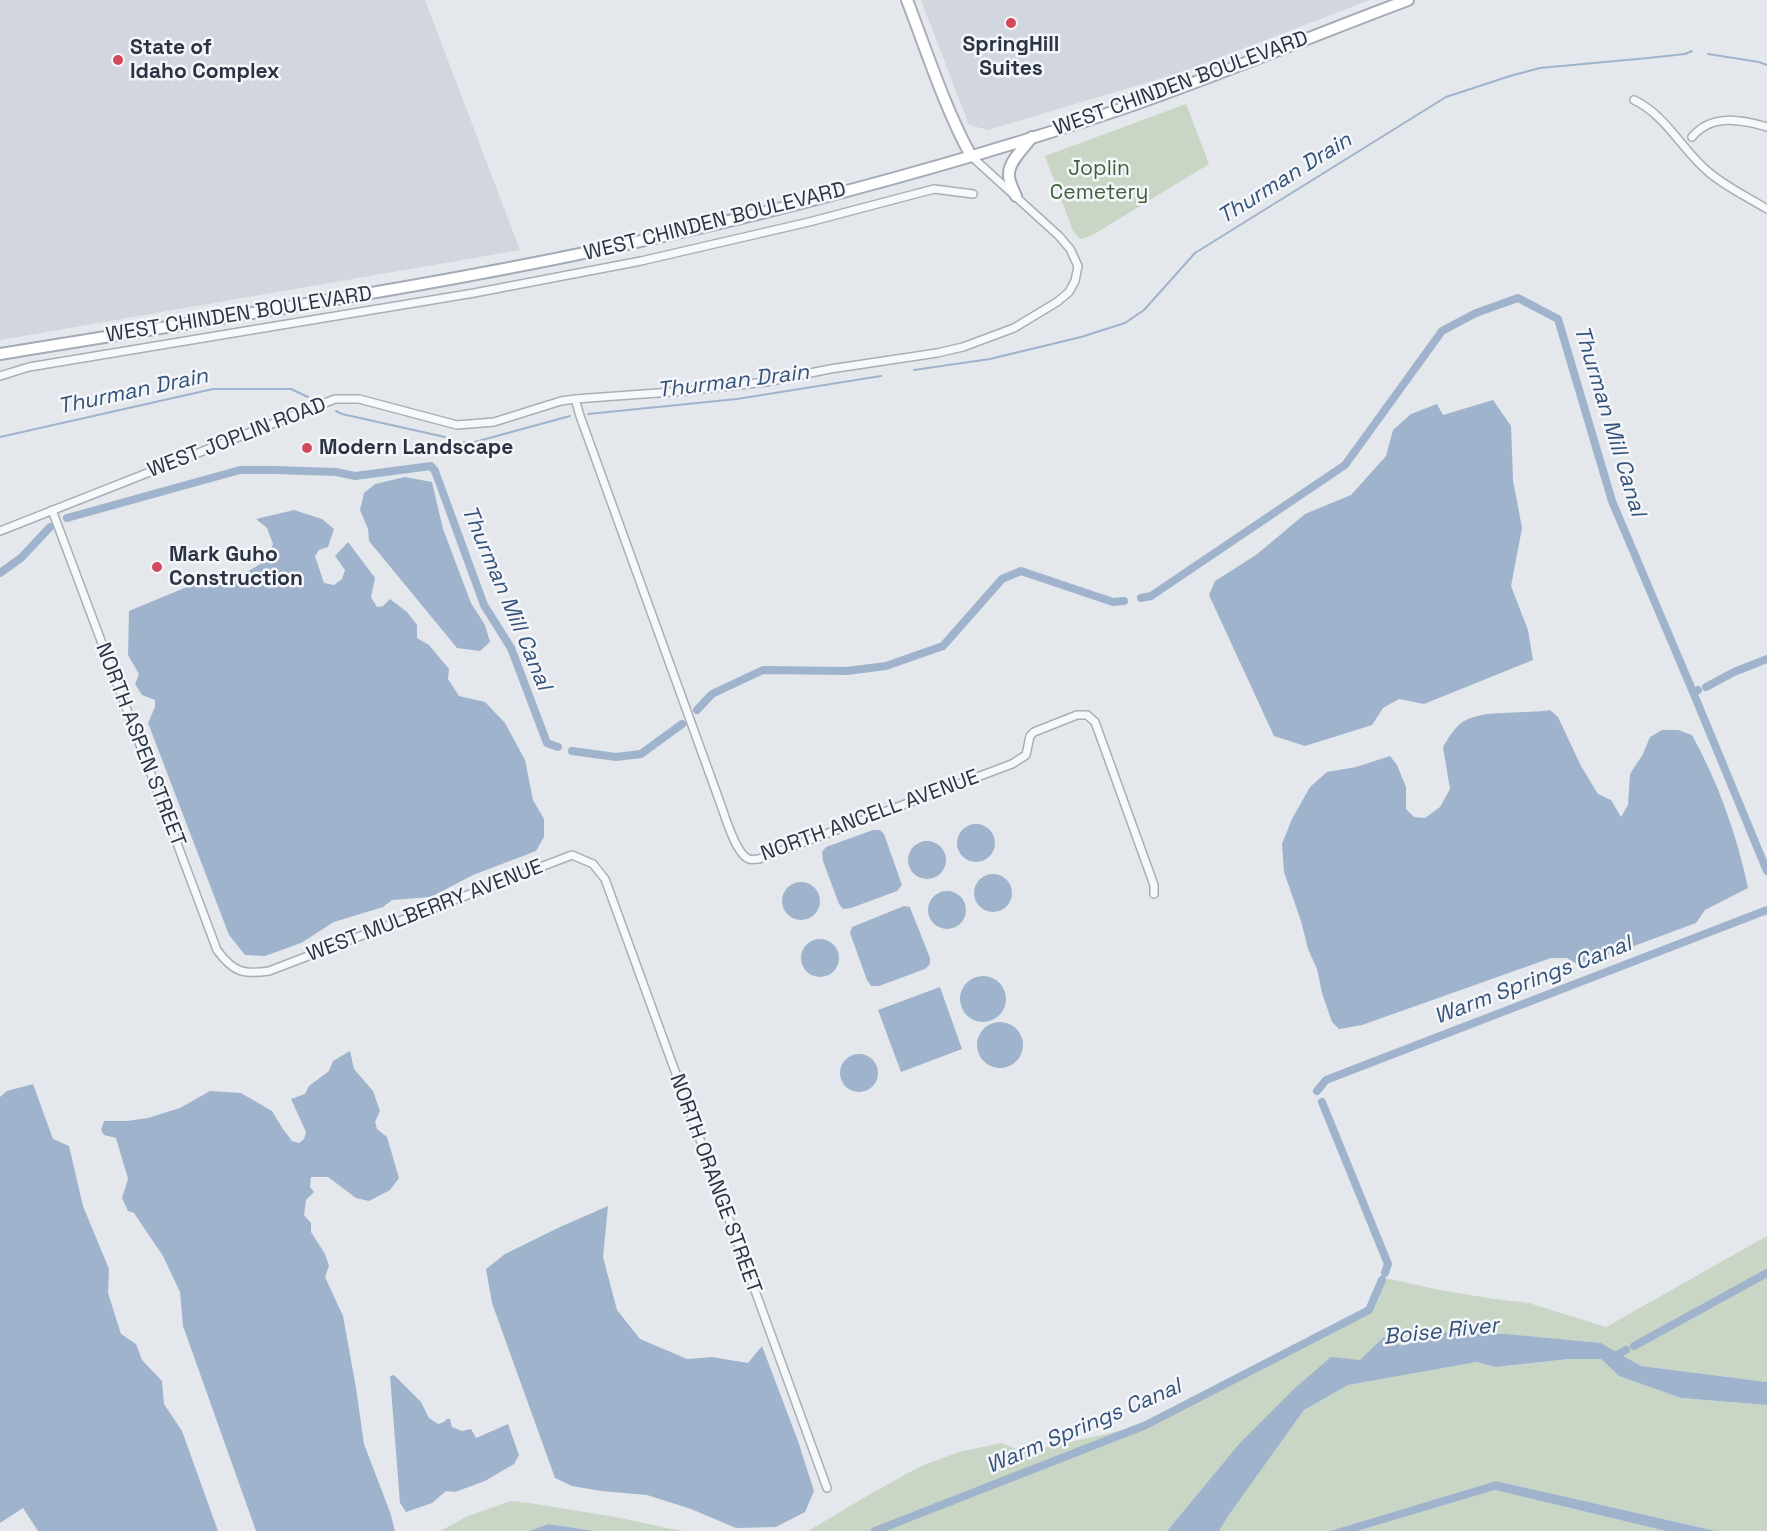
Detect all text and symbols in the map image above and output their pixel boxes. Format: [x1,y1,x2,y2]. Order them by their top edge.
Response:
marker: SpringHill Suites [1004,16,1018,30]
street label: WEST CHINDEN BOULEVARD [1050,26,1312,142]
place label: SpringHill Suites [963,32,1059,82]
place label: State of Idaho Complex [130,35,279,85]
marker: State of Idaho Complex [111,53,125,67]
water label: Thurman Drain [1213,127,1357,231]
park label: Joplin Cemetery [1050,156,1148,206]
street label: WEST CHINDEN BOULEVARD [581,177,849,267]
street label: WEST CHINDEN BOULEVARD [104,282,374,348]
water label: Thurman Mill Canal [1567,323,1651,519]
water label: Thurman Drain [656,360,810,404]
water label: Thurman Drain [56,363,210,421]
street label: WEST JOPLIN ROAD [144,392,330,484]
place label: Modern Landscape [319,435,513,461]
marker: Modern Landscape [300,441,314,455]
water label: Thurman Mill Canal [455,502,557,694]
place label: Mark Guho Construction [169,542,303,592]
marker: Mark Guho Construction [150,560,164,574]
street label: NORTH ASPEN STREET [89,640,191,850]
street label: NORTH ANCELL AVENUE [758,765,982,867]
street label: WEST MULBERRY AVENUE [303,854,547,968]
water label: Warm Springs Canal [1431,931,1635,1031]
street label: NORTH ORANGE STREET [663,1071,767,1297]
water label: Boise River [1382,1313,1500,1351]
water label: Warm Springs Canal [983,1374,1185,1480]

